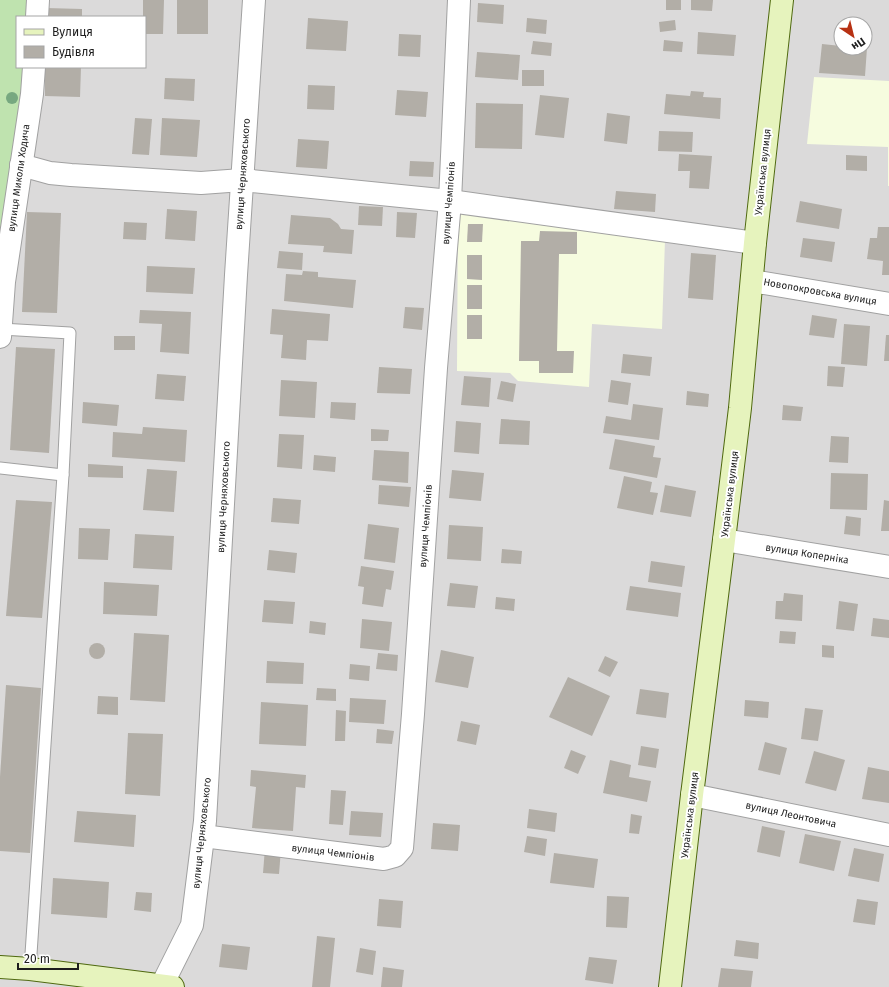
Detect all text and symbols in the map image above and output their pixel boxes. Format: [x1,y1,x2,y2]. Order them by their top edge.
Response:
legend [16,16,146,68]
north arrow [833,16,873,56]
text: Вулиця [52,25,93,39]
text: Пн [849,35,868,53]
text: Будівля [52,45,95,59]
street label: вулиця Черняховського [233,118,253,230]
street label: вулиця Миколи Ходича [5,123,33,233]
street label: Українська вулиця [752,128,774,216]
street label: вулиця Чемпіонів [439,161,458,245]
street label: Новопокровська вулиця [762,276,878,308]
street label: вулиця Черняховського [215,441,233,553]
street label: Українська вулиця [718,450,741,538]
street label: вулиця Чемпіонів [416,484,435,568]
street label: вулиця Коперніка [764,541,850,567]
street label: Українська вулиця [678,771,701,859]
street label: вулиця Черняховського [190,777,214,889]
street label: вулиця Леонтовича [744,800,838,830]
street label: вулиця Чемпіонів [291,841,376,864]
scale bar [18,945,78,971]
text: 20 m [24,952,50,966]

